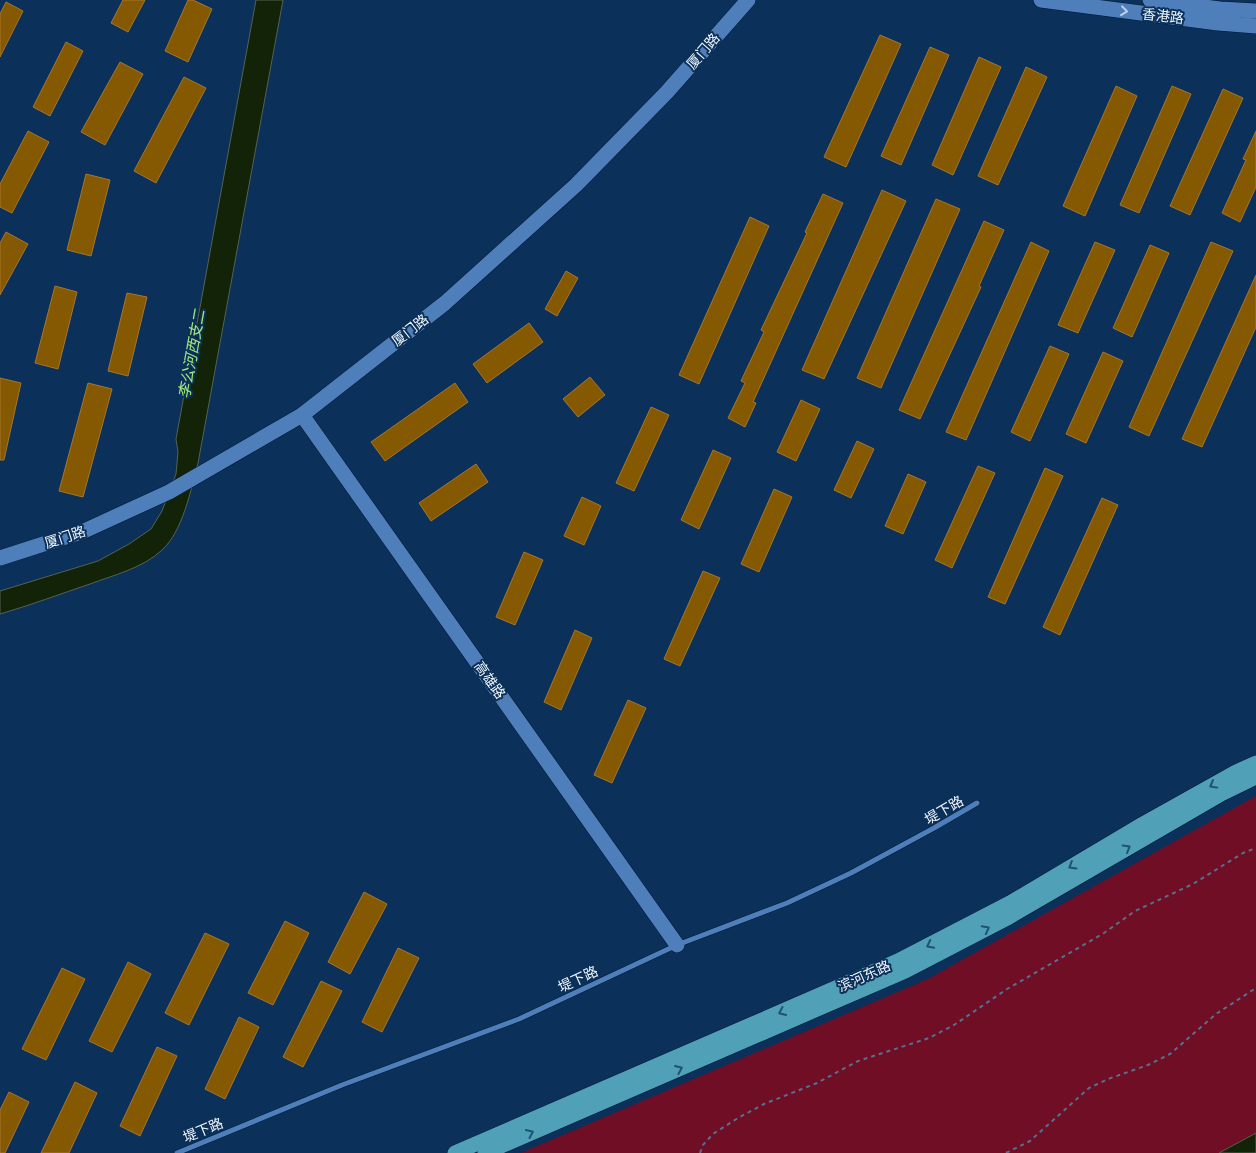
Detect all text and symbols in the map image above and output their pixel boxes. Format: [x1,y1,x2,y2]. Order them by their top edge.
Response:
one-way arrow [1120,5,1128,16]
street label: 香港路 [1141,5,1185,29]
street label: 厦门路 [682,29,725,74]
water label: 李公河西支二 [174,307,211,400]
street label: 厦门路 [388,310,433,352]
street label: 厦门路 [42,522,88,554]
street label: 高雄路 [469,658,509,704]
one-way arrow [1209,779,1218,789]
street label: 堤下路 [921,792,968,830]
one-way arrow [1121,844,1130,854]
one-way arrow [1069,860,1078,870]
one-way arrow [981,925,990,935]
one-way arrow [926,939,935,949]
street label: 滨河东路 [835,956,894,997]
street label: 堤下路 [555,962,602,998]
one-way arrow [778,1005,787,1016]
one-way arrow [674,1065,683,1075]
street label: 堤下路 [180,1114,227,1148]
one-way arrow [525,1129,534,1140]

